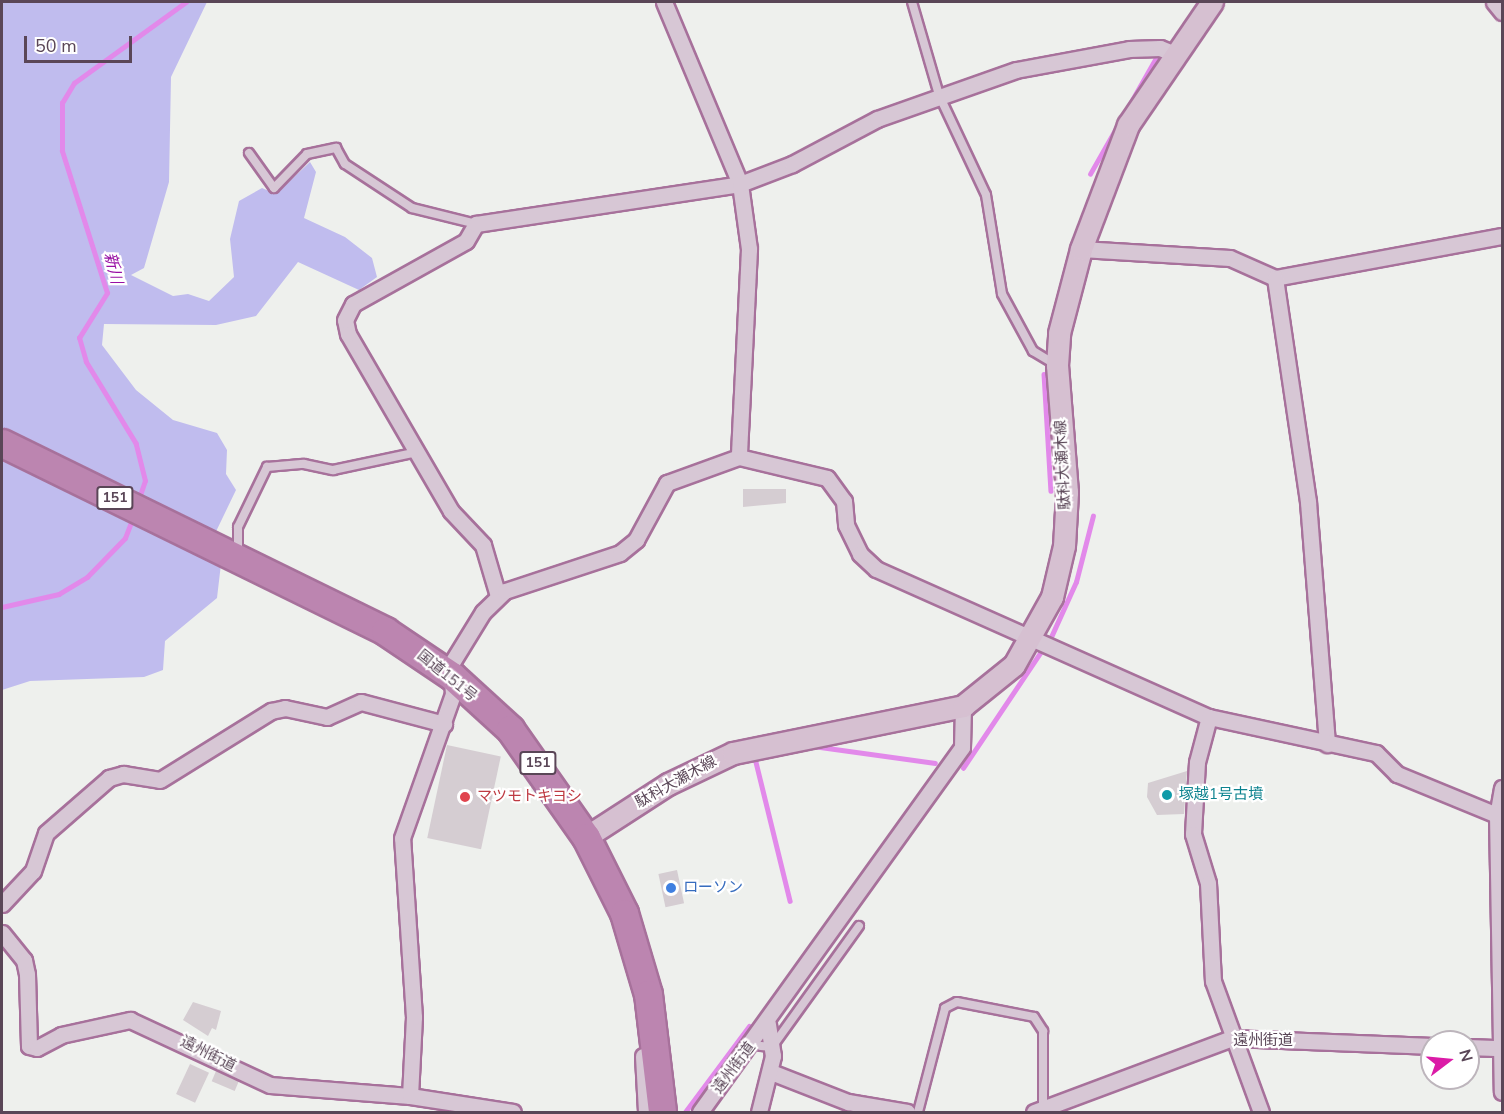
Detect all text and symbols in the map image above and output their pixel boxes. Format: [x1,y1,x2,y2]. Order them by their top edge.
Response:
scale bar [27,24,135,62]
text: 50 m [35,34,77,58]
water label: 新川 [100,250,126,286]
street label: 駄科大瀬木線 [1052,420,1074,510]
road number: 151 [96,487,134,509]
street label: 国道151号 [413,646,481,706]
road number: 151 [518,752,558,774]
street label: 駄科大瀬木線 [632,752,720,812]
place label: 塚越1号古墳 [1179,786,1263,804]
place label: マツモトキヨシ [477,788,582,806]
marker: 塚越1号古墳 [1160,788,1174,802]
marker: マツモトキヨシ [458,790,472,804]
place label: ローソン [683,879,743,897]
marker: ローソン [664,881,678,895]
north arrow [1420,1030,1480,1090]
street label: 遠州街道 [177,1032,239,1076]
street label: 遠州街道 [1233,1032,1293,1050]
street label: 遠州街道 [709,1039,759,1097]
text: N [1453,1047,1478,1064]

